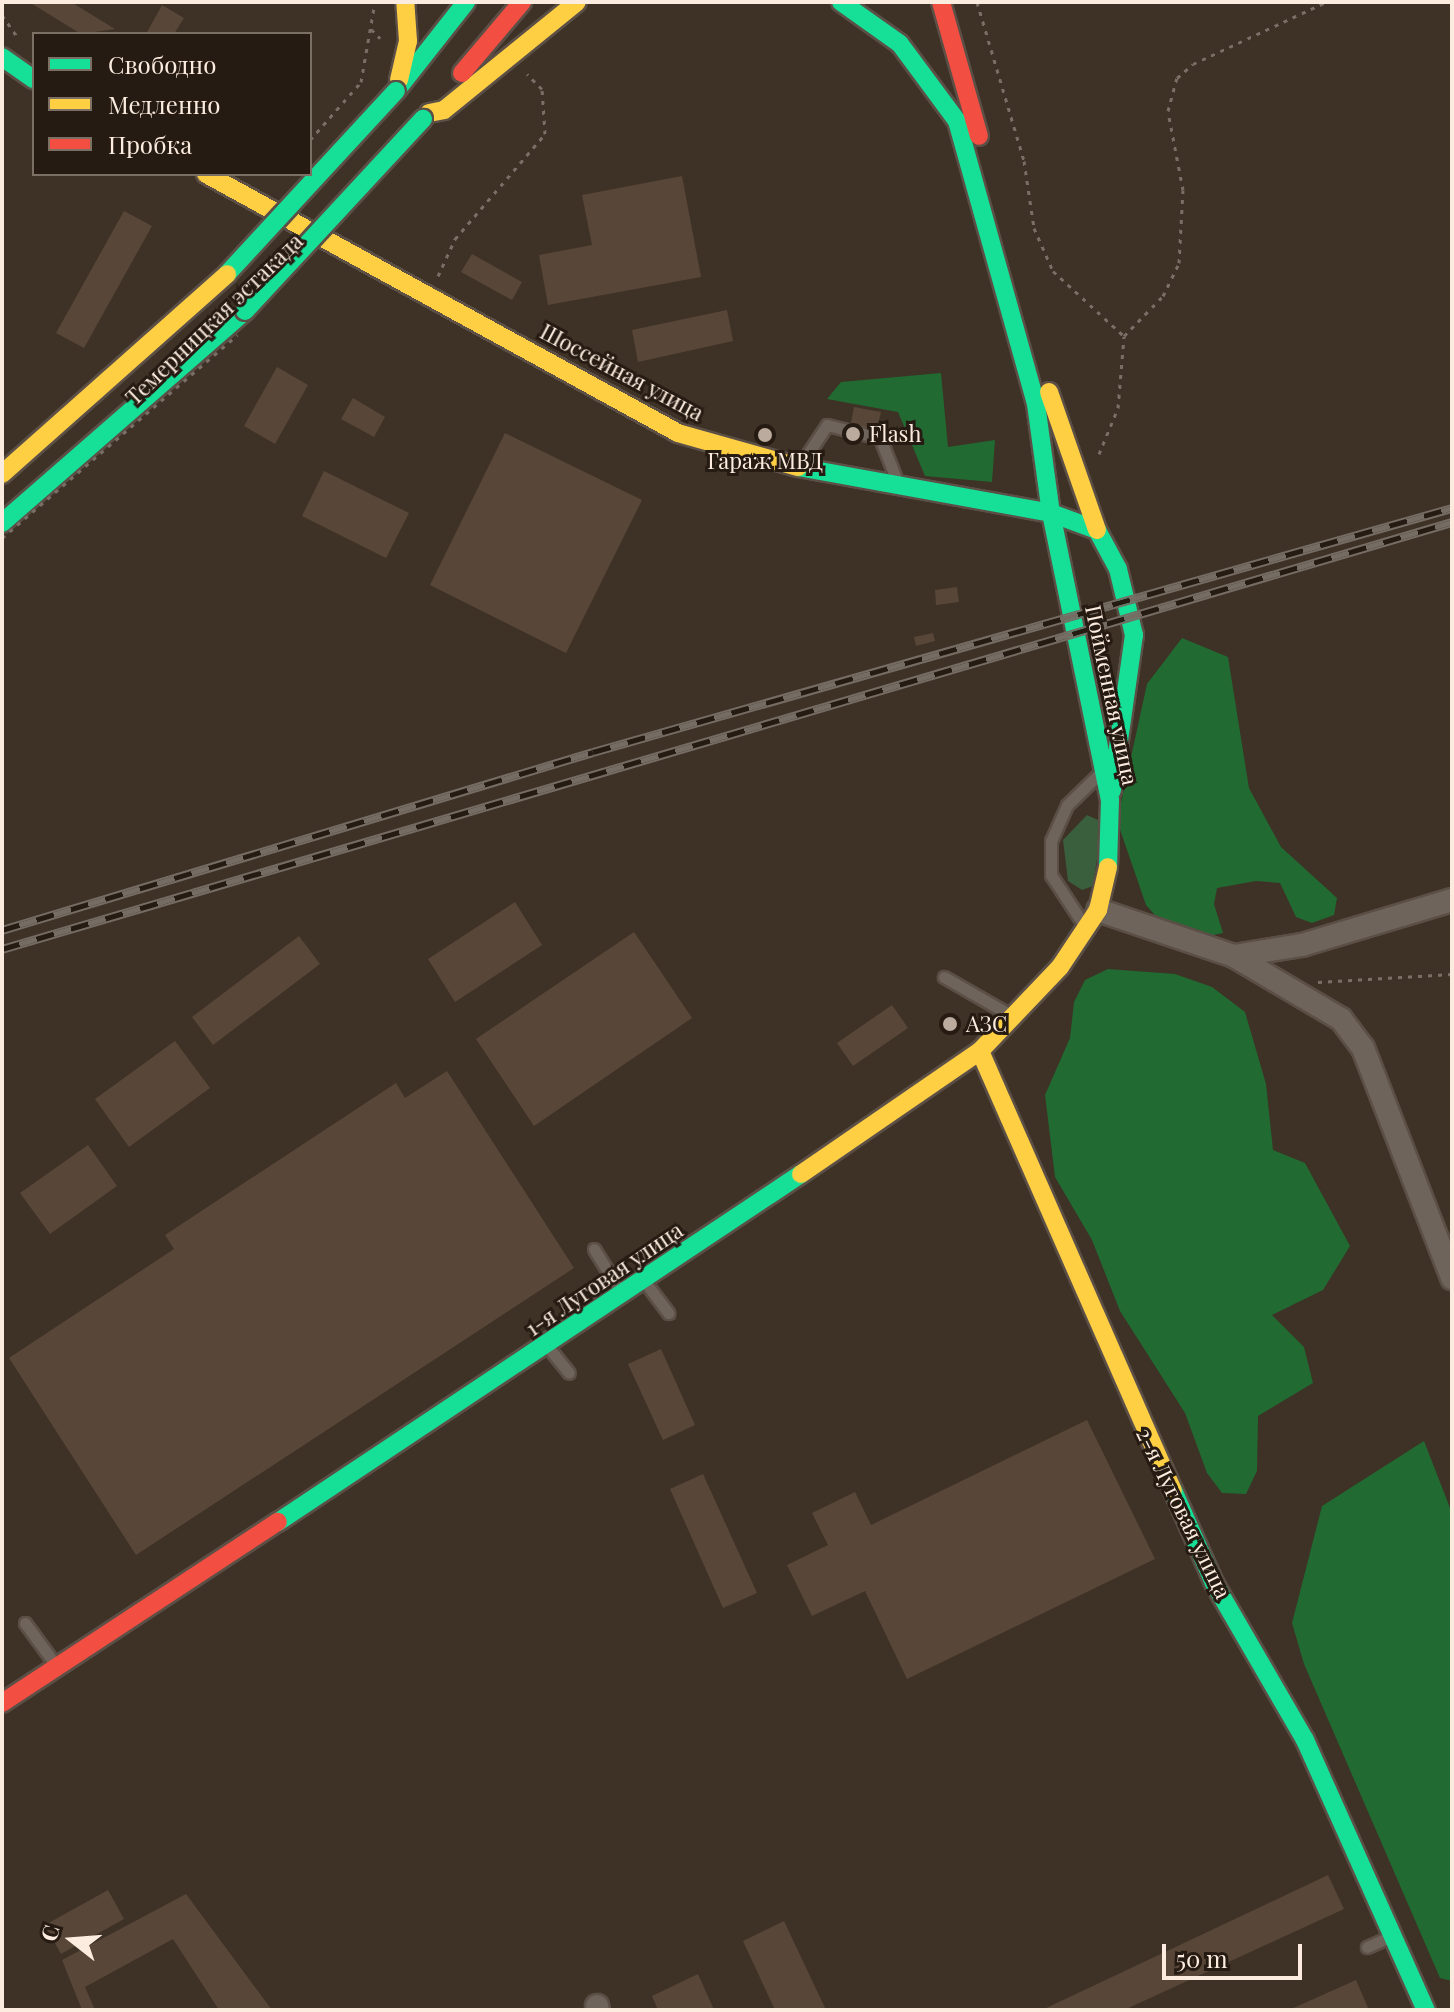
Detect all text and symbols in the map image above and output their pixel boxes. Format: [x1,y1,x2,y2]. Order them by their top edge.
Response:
legend [32,32,312,176]
text: Свободно [108,48,216,80]
text: Медленно [108,88,221,120]
text: Пробка [108,128,192,160]
street label: Темерницкая эстакада [120,228,308,410]
street label: Шоссейная улица [536,318,708,426]
place label: Flash [869,421,921,447]
marker: Flash [844,425,862,443]
marker: Гараж МВД [756,426,774,444]
place label: Гараж МВД [707,448,823,474]
street label: Пойменная улица [1080,603,1144,787]
place label: АЗС [966,1011,1007,1037]
marker: АЗС [941,1015,959,1033]
street label: 1-я Луговая улица [520,1217,688,1341]
street label: 2-я Луговая улица [1131,1423,1237,1603]
north arrow [32,1900,112,1980]
text: С [32,1921,66,1945]
scale bar [1166,1928,1306,1978]
text: 50 m [1176,1942,1228,1974]

